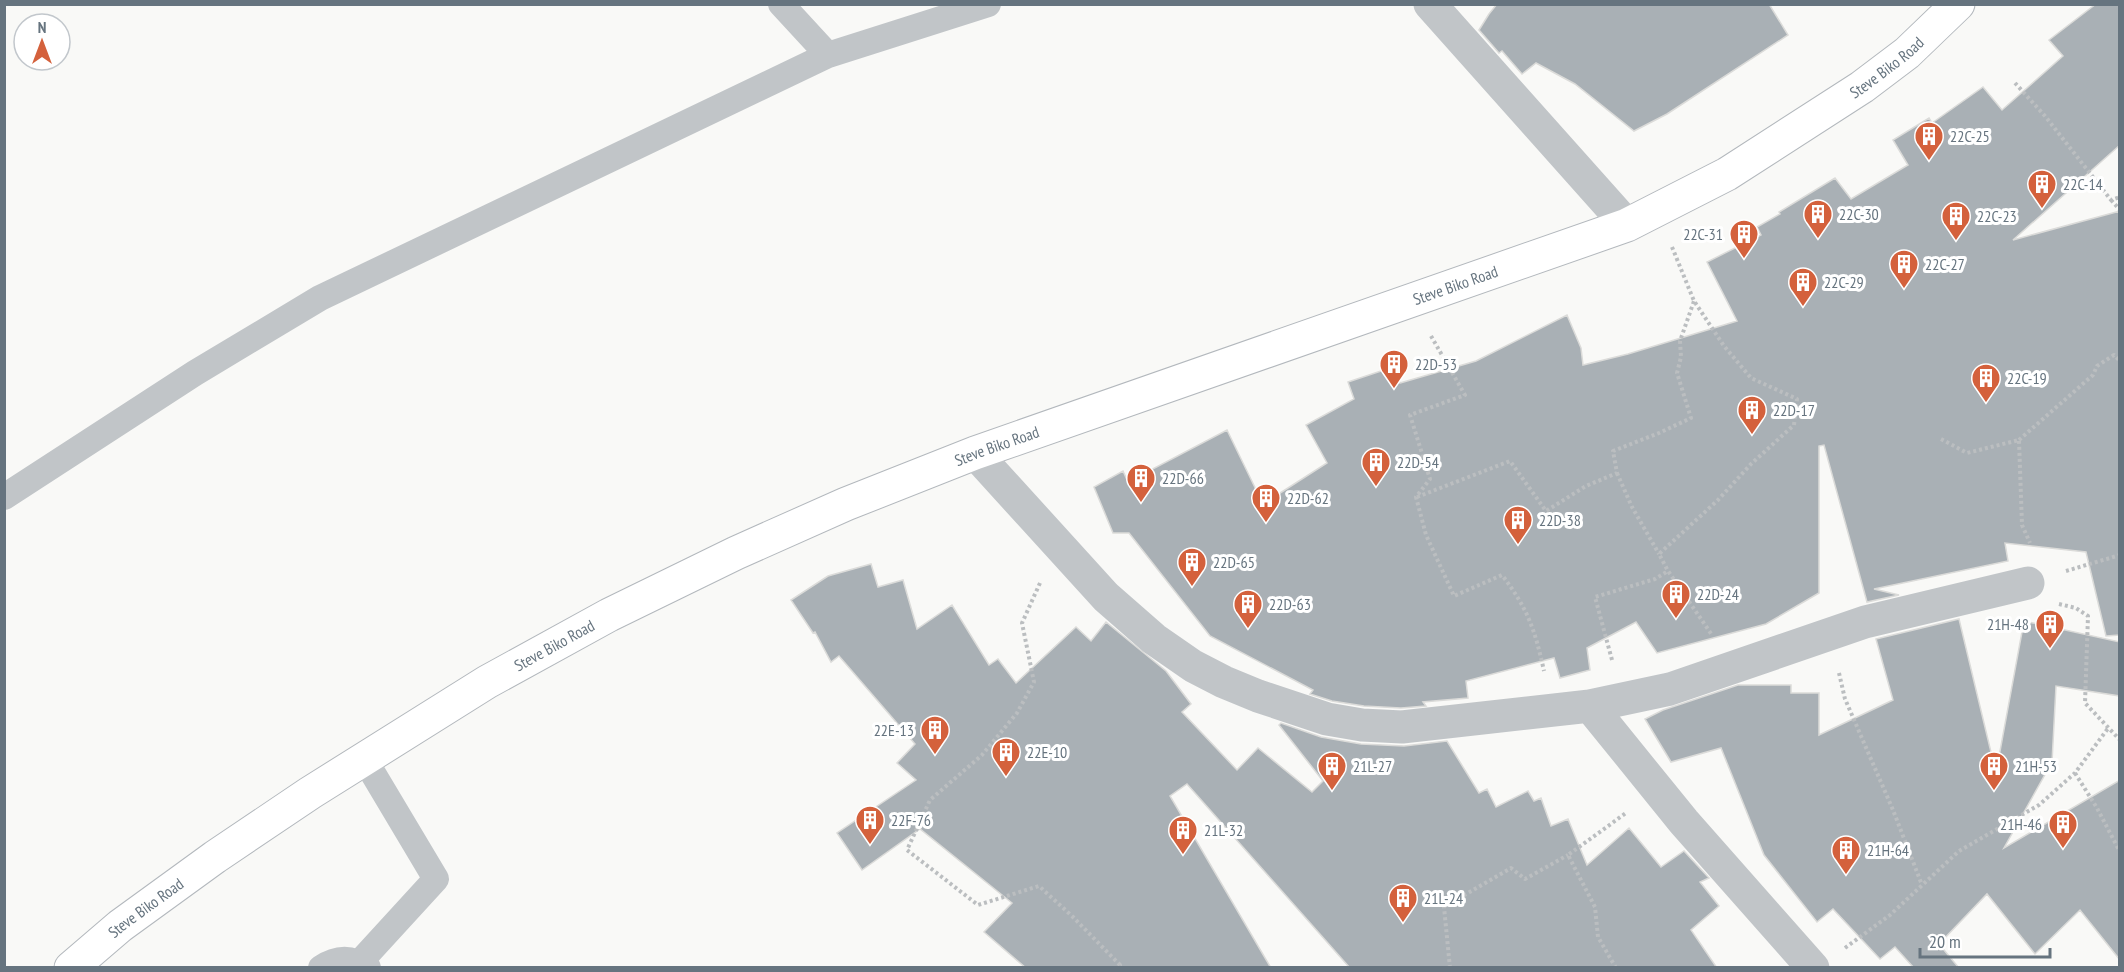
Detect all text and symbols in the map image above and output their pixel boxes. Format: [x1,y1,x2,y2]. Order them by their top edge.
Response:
north arrow [12,12,72,72]
text: N [38,17,46,37]
street label: Steve Biko Road [1846,32,1928,102]
building icon: 22C-25 [1913,120,1945,162]
place label: 22C-25 [1950,126,1990,146]
building icon: 22C-14 [2026,168,2058,210]
place label: 22C-14 [2063,174,2103,194]
building icon: 22C-30 [1802,198,1834,240]
building icon: 22C-23 [1940,200,1972,242]
place label: 22C-30 [1839,204,1879,224]
place label: 22C-23 [1977,206,2017,226]
building icon: 22C-31 [1728,218,1760,260]
place label: 22C-31 [1683,224,1723,244]
building icon: 22C-27 [1888,248,1920,290]
place label: 22C-27 [1925,254,1965,274]
street label: Steve Biko Road [1410,261,1501,309]
building icon: 22C-29 [1787,266,1819,308]
place label: 22C-29 [1824,272,1864,292]
building icon: 22D-53 [1378,348,1410,390]
place label: 22D-53 [1415,354,1457,374]
building icon: 22C-19 [1970,362,2002,404]
place label: 22C-19 [2007,368,2047,388]
building icon: 22D-17 [1736,394,1768,436]
place label: 22D-17 [1773,400,1815,420]
street label: Steve Biko Road [952,421,1042,470]
building icon: 22D-54 [1360,446,1392,488]
place label: 22D-54 [1397,452,1439,472]
building icon: 22D-66 [1125,462,1157,504]
place label: 22D-66 [1162,468,1204,488]
building icon: 22D-62 [1250,482,1282,524]
place label: 22D-62 [1287,488,1329,508]
building icon: 22D-38 [1502,504,1534,546]
place label: 22D-38 [1539,510,1581,530]
building icon: 22D-65 [1176,546,1208,588]
place label: 22D-65 [1213,552,1255,572]
building icon: 22D-24 [1660,578,1692,620]
place label: 22D-24 [1697,584,1739,604]
building icon: 22D-63 [1232,588,1264,630]
place label: 22D-63 [1269,594,1311,614]
building icon: 21H-48 [2034,608,2066,650]
place label: 21H-48 [1987,614,2029,634]
street label: Steve Biko Road [511,615,598,675]
building icon: 22E-13 [919,714,951,756]
place label: 22E-13 [874,720,914,740]
building icon: 22E-10 [990,736,1022,778]
place label: 22E-10 [1027,742,1067,762]
building icon: 21L-27 [1316,750,1348,792]
building icon: 21H-53 [1978,750,2010,792]
place label: 21L-27 [1353,756,1392,776]
place label: 21H-53 [2015,756,2057,776]
building icon: 22F-76 [854,804,886,846]
building icon: 21H-46 [2047,808,2079,850]
place label: 22F-76 [891,810,931,830]
building icon: 21L-32 [1167,814,1199,856]
place label: 21H-46 [2000,814,2042,834]
place label: 21L-32 [1204,820,1243,840]
building icon: 21H-64 [1830,834,1862,876]
place label: 21H-64 [1867,840,1909,860]
street label: Steve Biko Road [104,873,187,942]
building icon: 21L-24 [1387,882,1419,924]
place label: 21L-24 [1424,888,1463,908]
scale bar [1920,921,2050,959]
text: 20 m [1929,930,1961,953]

